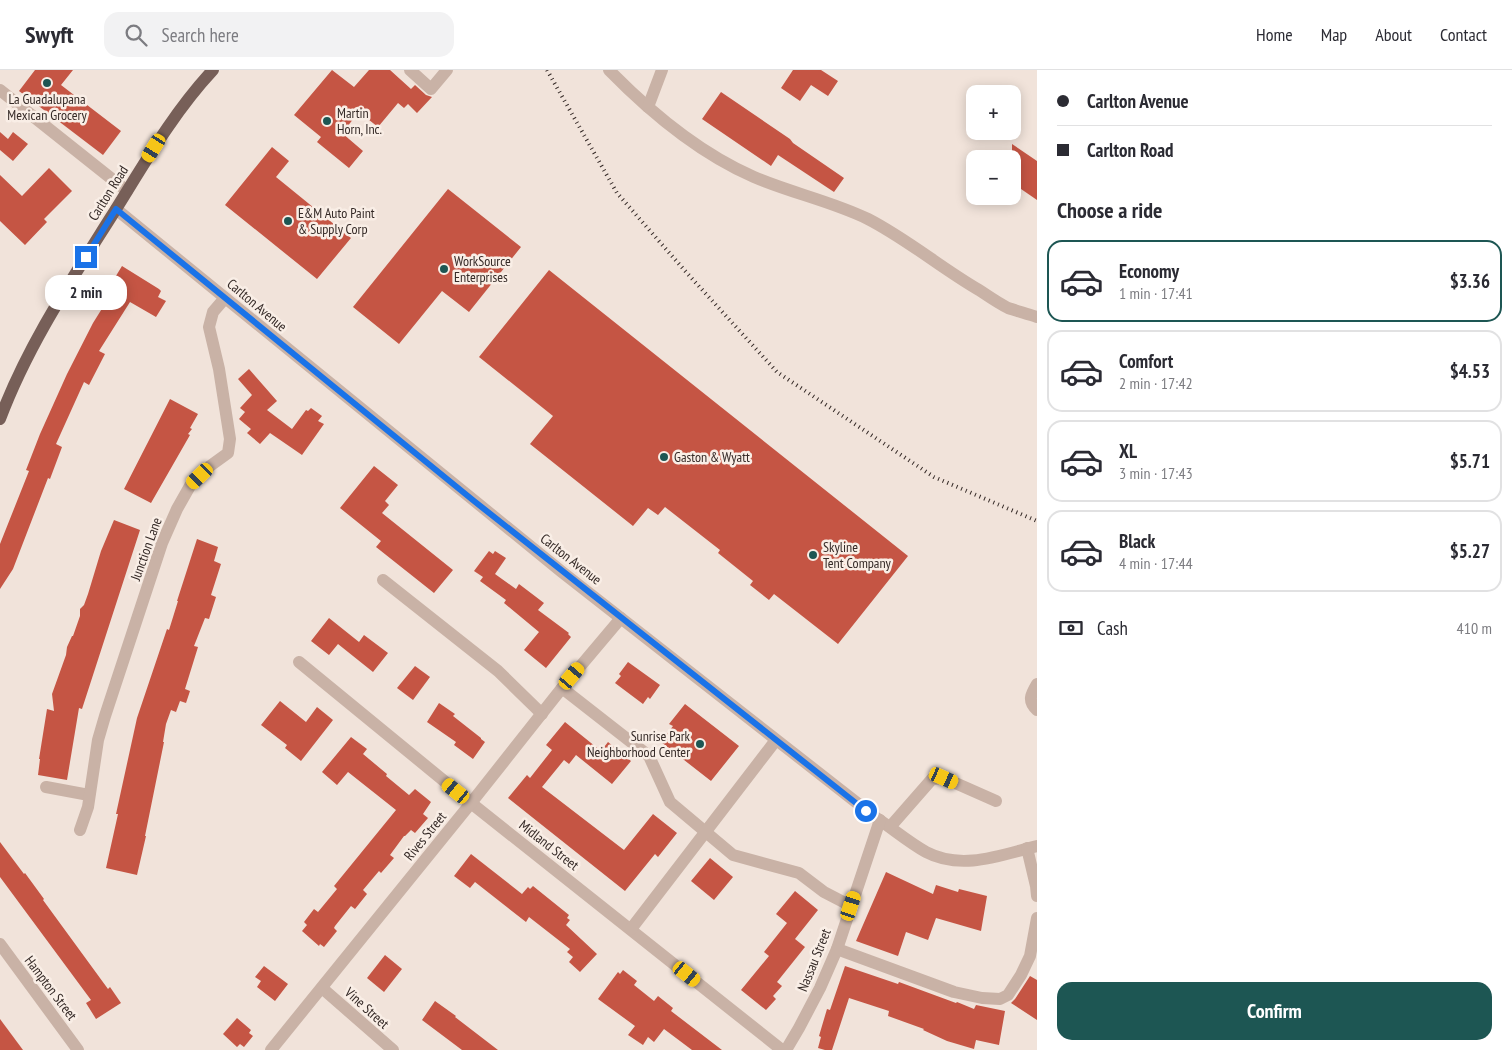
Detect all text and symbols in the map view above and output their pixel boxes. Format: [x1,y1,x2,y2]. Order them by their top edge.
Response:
search box [104,12,454,57]
text: Swyft [25,19,74,50]
icon: search [122,21,150,49]
text: Search here [162,23,239,47]
text: Home [1256,23,1293,46]
text: Map [1321,23,1347,46]
text: About [1375,23,1412,46]
text: Contact [1440,23,1487,46]
marker: La Guadalupana Mexican Grocery [41,77,53,89]
map controls [966,85,1021,205]
button: + [966,85,1021,140]
text: Carlton Avenue [1087,89,1189,113]
place label: La Guadalupana Mexican Grocery [7,90,87,124]
place label: Martin Horn, Inc. [337,104,382,138]
marker: Martin Horn, Inc. [321,115,333,127]
car [139,131,168,165]
text: Carlton Road [1087,138,1174,162]
button: − [966,150,1021,205]
street label: Carlton Road [84,162,132,224]
text: Choose a ride [1057,196,1162,224]
place label: E&M Auto Paint & Supply Corp [298,204,375,238]
marker: E&M Auto Paint & Supply Corp [282,215,294,227]
route end [75,246,97,268]
place label: WorkSource Enterprises [454,252,511,286]
icon: car [1059,259,1104,304]
text: Economy [1119,259,1179,283]
marker: WorkSource Enterprises [438,263,450,275]
text: $3.36 [1450,269,1490,293]
callout: 2 min [45,274,127,310]
street label: Carlton Avenue [223,275,291,335]
text: 2 min [70,282,102,302]
text: 1 min · 17:41 [1119,283,1193,303]
icon: car [1059,349,1104,394]
text: Comfort [1119,349,1173,373]
text: $4.53 [1450,359,1490,383]
text: 2 min · 17:42 [1119,373,1193,393]
icon: car [1059,439,1104,484]
text: XL [1119,439,1137,463]
place label: Gaston & Wyatt [674,448,750,466]
text: $5.71 [1450,449,1490,473]
marker: Gaston & Wyatt [658,451,670,463]
car [183,460,216,492]
text: 3 min · 17:43 [1119,463,1193,483]
street label: Junction Lane [126,515,166,584]
street label: Carlton Avenue [537,529,605,589]
icon: car [1059,529,1104,574]
text: Black [1119,529,1155,553]
place label: Skyline Tent Company [823,538,892,572]
text: $5.27 [1450,539,1490,563]
marker: Skyline Tent Company [807,549,819,561]
text: 4 min · 17:44 [1119,553,1193,573]
icon: cash [1057,614,1085,642]
text: Cash [1097,616,1128,640]
text: 410 m [1457,618,1492,638]
car [556,660,587,692]
place label: Sunrise Park Neighborhood Center [587,727,691,761]
marker: Sunrise Park Neighborhood Center [694,738,706,750]
car [927,765,960,791]
car [439,776,472,806]
route start [855,800,877,822]
street label: Rives Street [400,808,450,864]
street label: Midland Street [515,816,583,874]
car [839,889,862,923]
street label: Nassau Street [793,926,835,994]
street label: Hampton Street [21,952,81,1024]
car [670,959,703,989]
button: Confirm [1057,982,1492,1040]
street label: Vine Street [340,983,393,1033]

